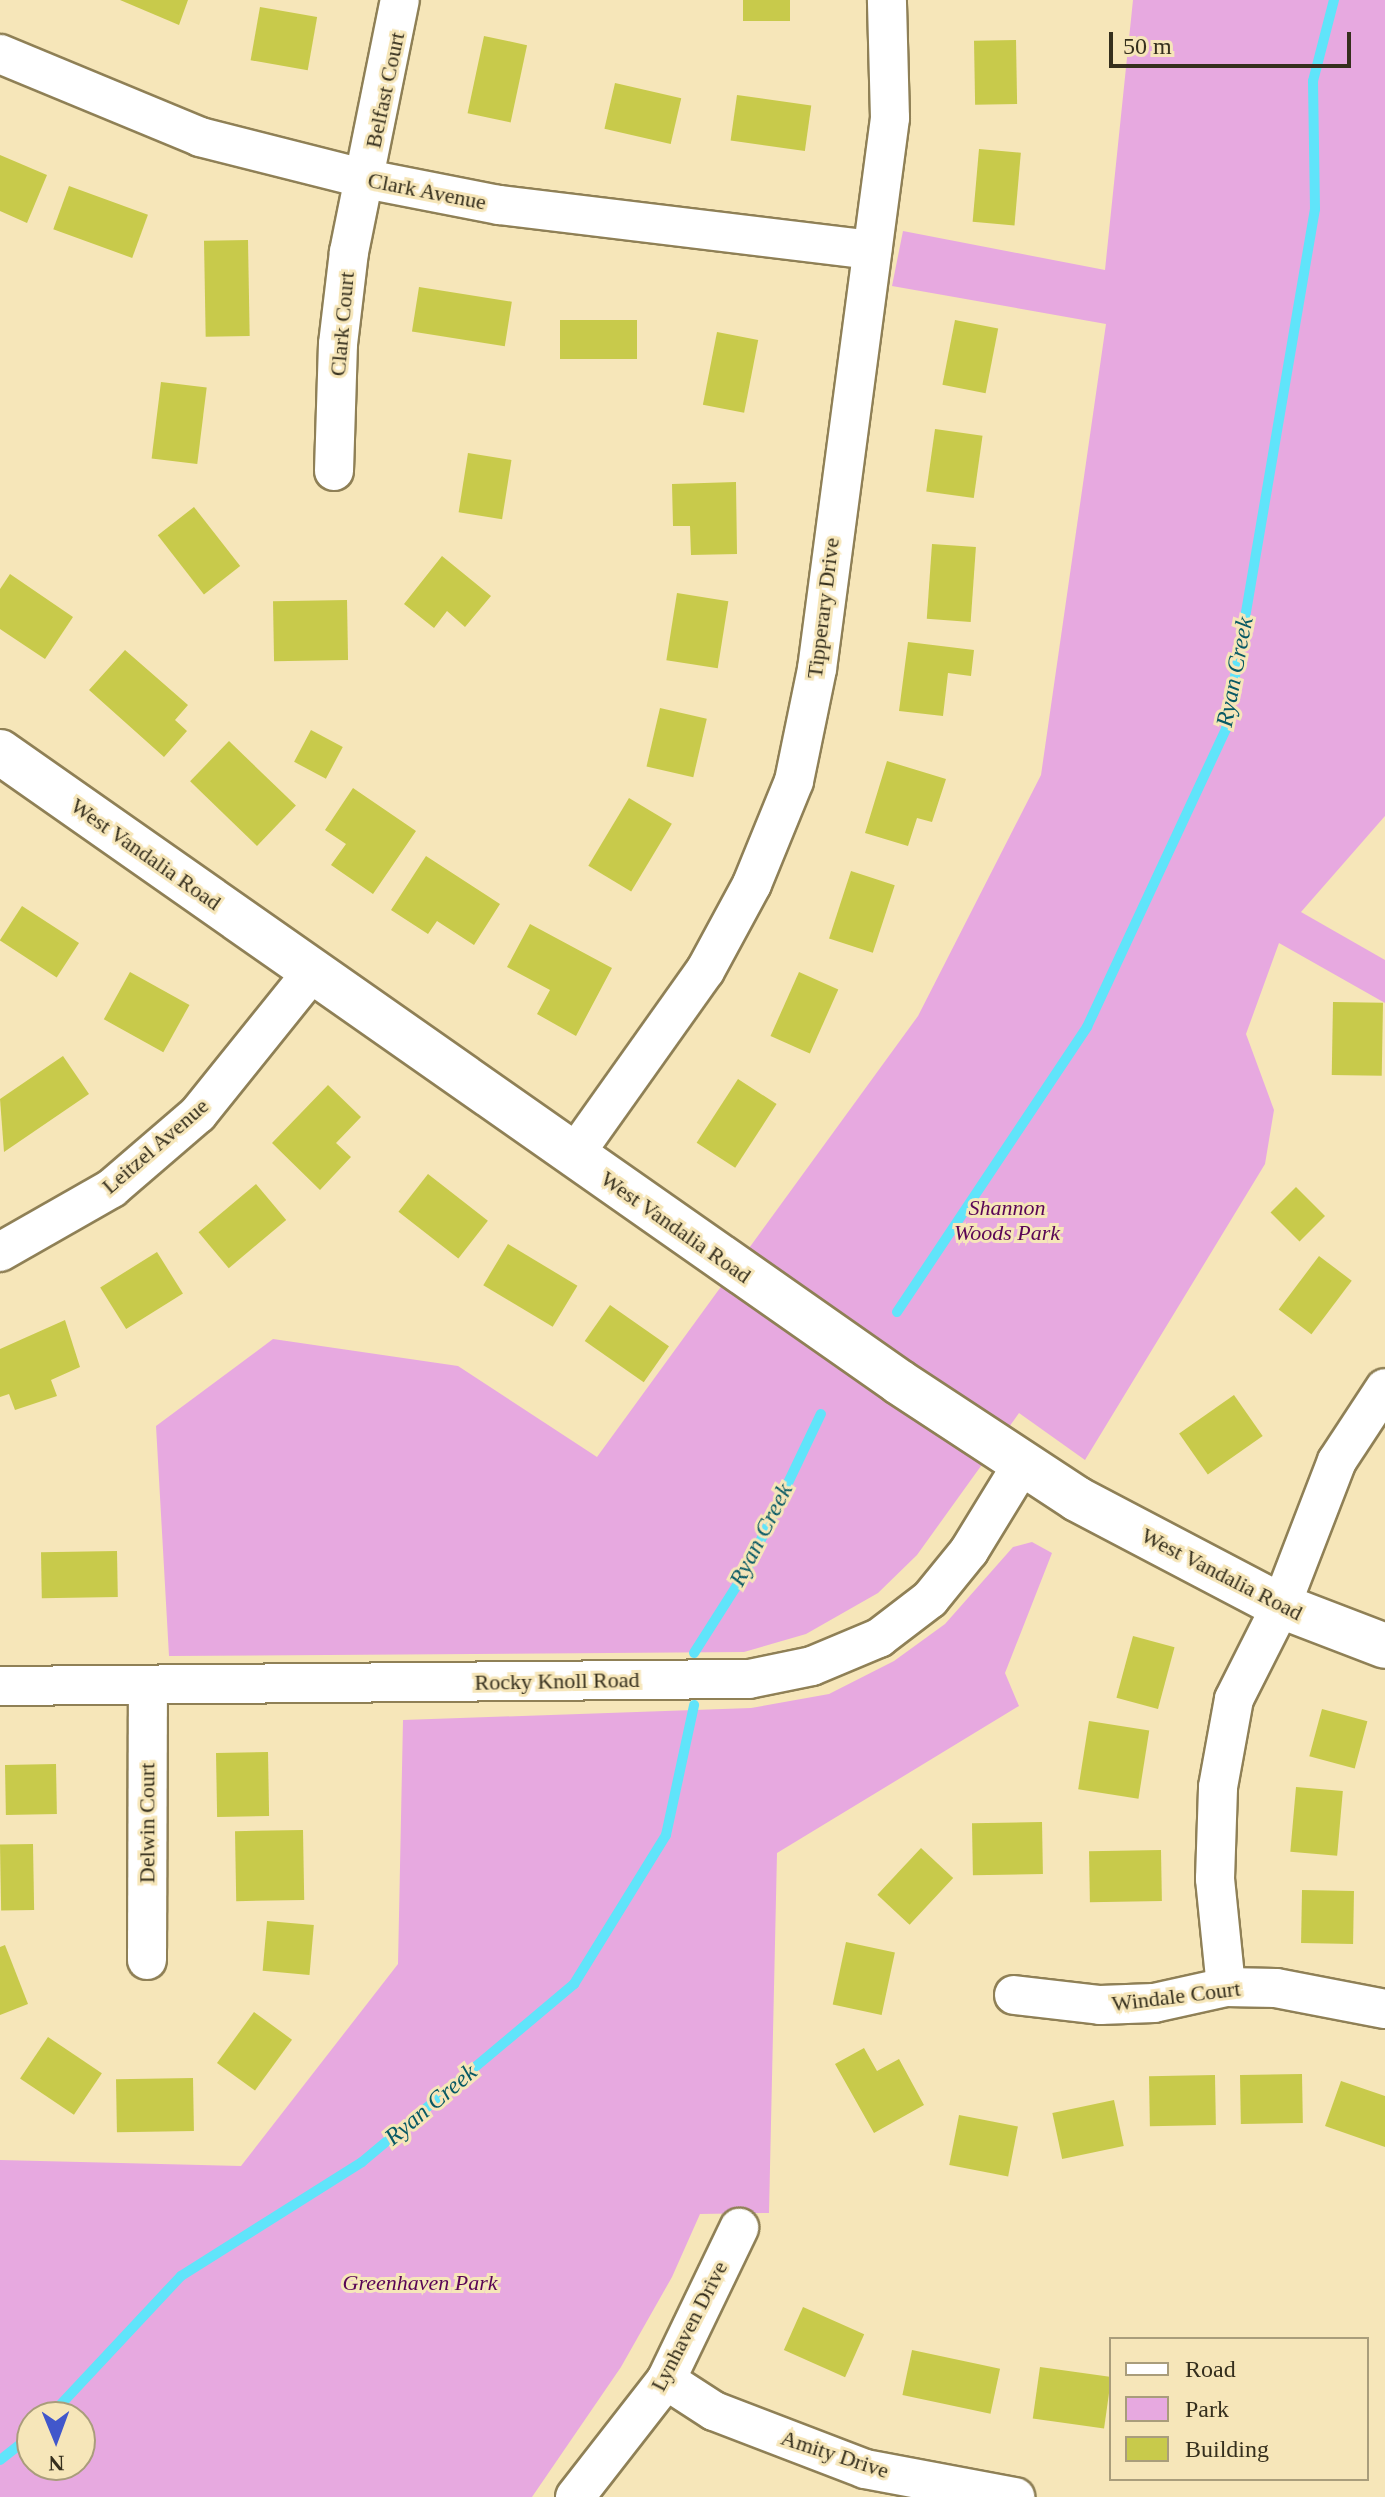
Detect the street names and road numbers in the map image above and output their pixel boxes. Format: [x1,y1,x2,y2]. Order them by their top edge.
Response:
street label: Belfast Court [360,30,410,150]
street label: Clark Avenue [365,166,489,216]
street label: Clark Court [324,271,360,377]
street label: Tipperary Drive [801,536,845,680]
street label: West Vandalia Road [66,792,226,916]
street label: Leitzel Avenue [96,1092,214,1200]
street label: West Vandalia Road [596,1165,756,1289]
street label: West Vandalia Road [1137,1522,1307,1626]
street label: Rocky Knoll Road [474,1666,640,1696]
street label: Delwin Court [134,1763,160,1883]
street label: Windale Court [1110,1975,1242,2017]
street label: Lynhaven Drive [645,2257,733,2395]
street label: Amity Drive [778,2424,892,2484]

